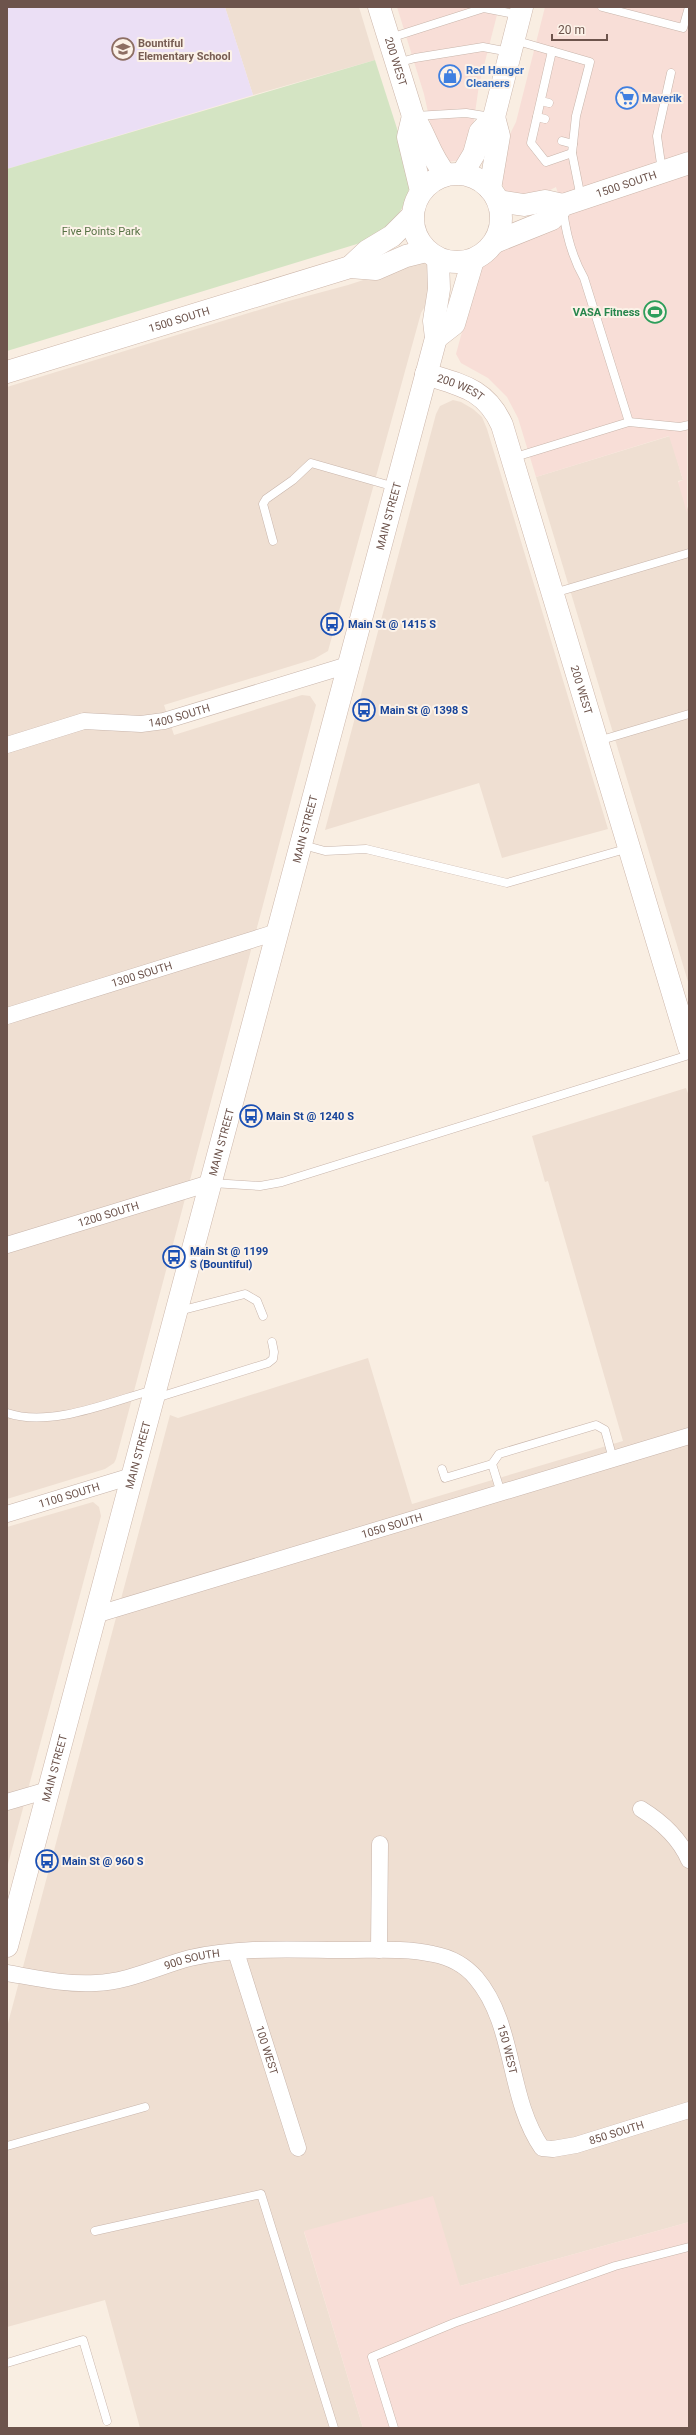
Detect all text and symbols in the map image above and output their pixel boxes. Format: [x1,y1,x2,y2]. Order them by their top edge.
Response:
scale bar [552,16,607,42]
text: 20 m [558,23,585,37]
school or university icon: Bountiful Elementary School [110,36,136,62]
street label: 200 WEST [382,36,409,88]
place label: Bountiful Elementary School [138,37,231,63]
shop icon: Red Hanger Cleaners [437,63,463,89]
place label: Red Hanger Cleaners [466,64,524,90]
supermarket icon: Maverik [614,85,640,111]
place label: Maverik [642,92,682,105]
street label: 1500 SOUTH [594,168,658,201]
park label: Five Points Park [62,225,141,238]
sports icon: VASA Fitness [642,299,668,325]
street label: 1500 SOUTH [147,304,211,335]
place label: VASA Fitness [573,306,640,319]
street label: 200 WEST [435,372,487,404]
street label: MAIN STREET [374,480,404,551]
bus stop icon: Main St @ 1415 S [319,611,345,637]
place label: Main St @ 1415 S [348,618,436,631]
street label: 200 WEST [568,664,595,716]
bus stop icon: Main St @ 1398 S [351,697,377,723]
street label: 1400 SOUTH [148,701,212,730]
place label: Main St @ 1398 S [380,704,468,717]
street label: MAIN STREET [290,793,321,864]
street label: 1300 SOUTH [110,959,174,990]
bus stop icon: Main St @ 1240 S [238,1103,264,1129]
street label: MAIN STREET [207,1107,237,1178]
place label: Main St @ 1240 S [266,1110,354,1123]
street label: 1200 SOUTH [76,1199,141,1230]
bus stop icon: Main St @ 1199 S (Bountiful) [161,1244,187,1270]
place label: Main St @ 1199 S (Bountiful) [190,1245,268,1271]
street label: MAIN STREET [123,1420,154,1491]
street label: 1100 SOUTH [37,1480,101,1511]
street label: 1050 SOUTH [360,1511,424,1541]
street label: MAIN STREET [40,1733,70,1804]
bus stop icon: Main St @ 960 S [34,1848,60,1874]
place label: Main St @ 960 S [62,1855,144,1868]
street label: 900 SOUTH [162,1947,221,1973]
street label: 150 WEST [494,2023,520,2076]
street label: 100 WEST [253,2024,281,2077]
street label: 850 SOUTH [587,2118,646,2148]

